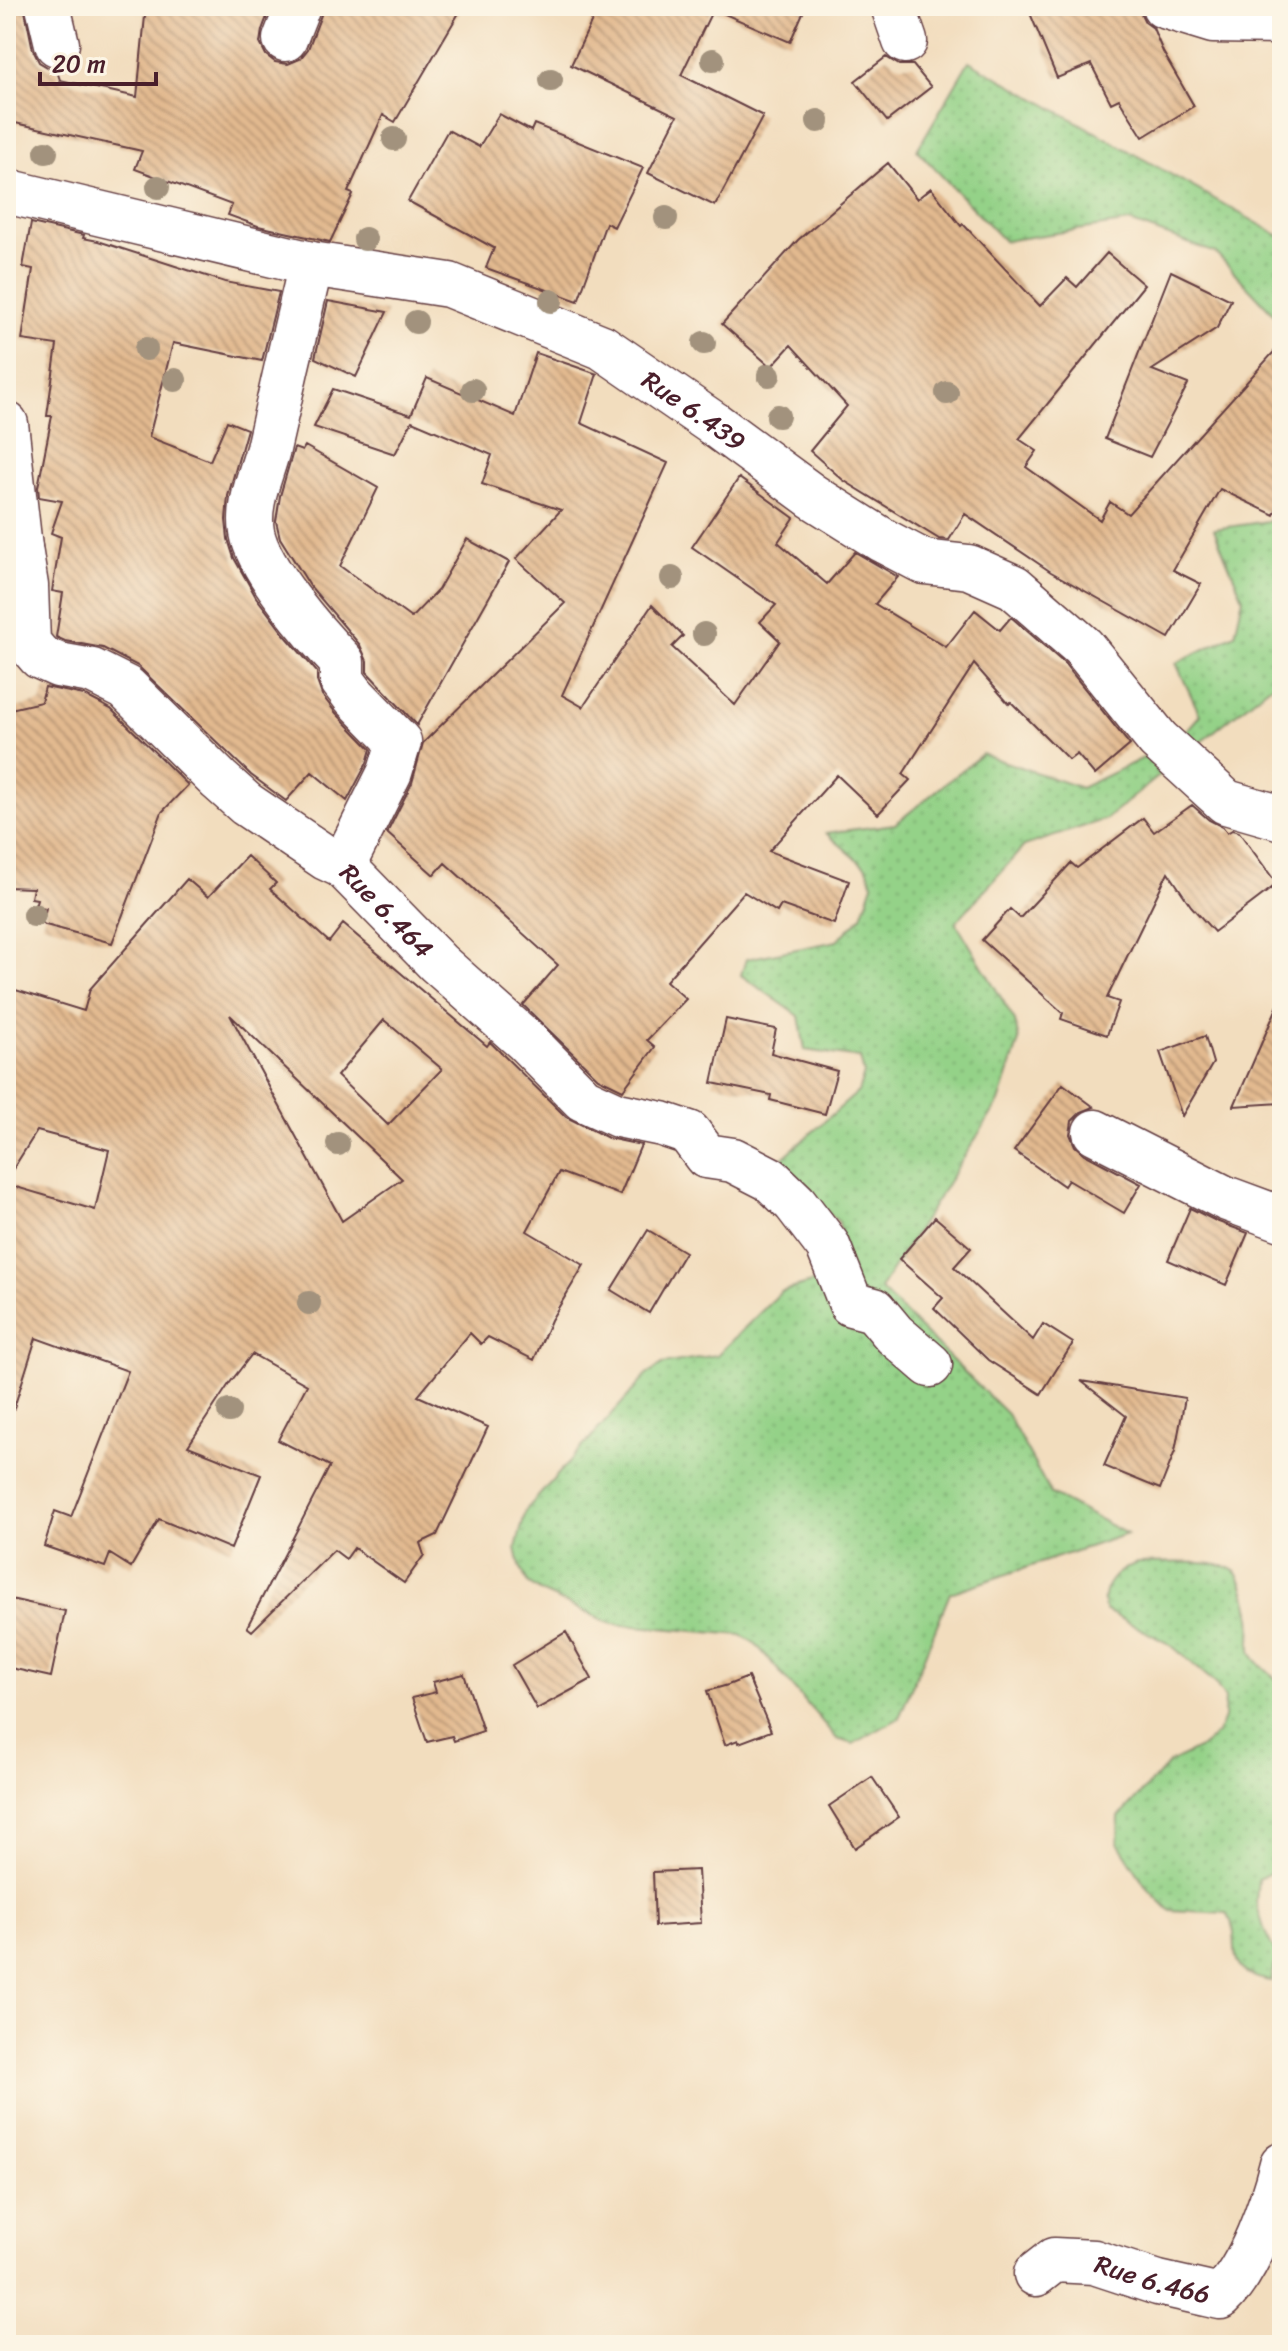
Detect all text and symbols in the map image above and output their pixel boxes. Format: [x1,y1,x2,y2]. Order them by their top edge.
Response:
scale bar [40,36,156,86]
text: 20 m [52,43,106,85]
street label: Rue 6.439 [632,358,756,463]
street label: Rue 6.464 [328,852,445,969]
street label: Rue 6.466 [1089,2241,1215,2317]

